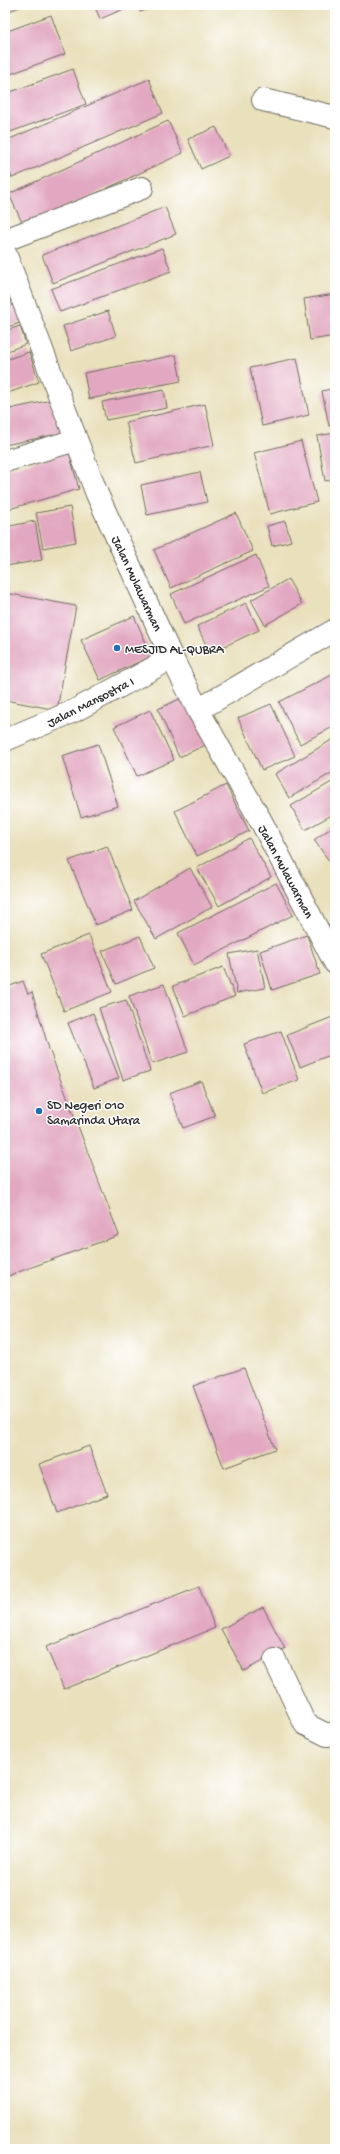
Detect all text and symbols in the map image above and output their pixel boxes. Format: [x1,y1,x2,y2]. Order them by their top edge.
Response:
street label: Jalan Mulawarman [107,534,165,635]
marker: MESJID AL-QUBRA [112,643,122,653]
place label: MESJID AL-QUBRA [125,643,225,658]
street label: Jalan Mansostra I [45,675,137,732]
street label: Jalan Mulawarman [254,823,316,922]
place label: SD Negeri 010 Samarinda Utara [47,1099,141,1129]
marker: SD Negeri 010 Samarinda Utara [34,1106,44,1116]

